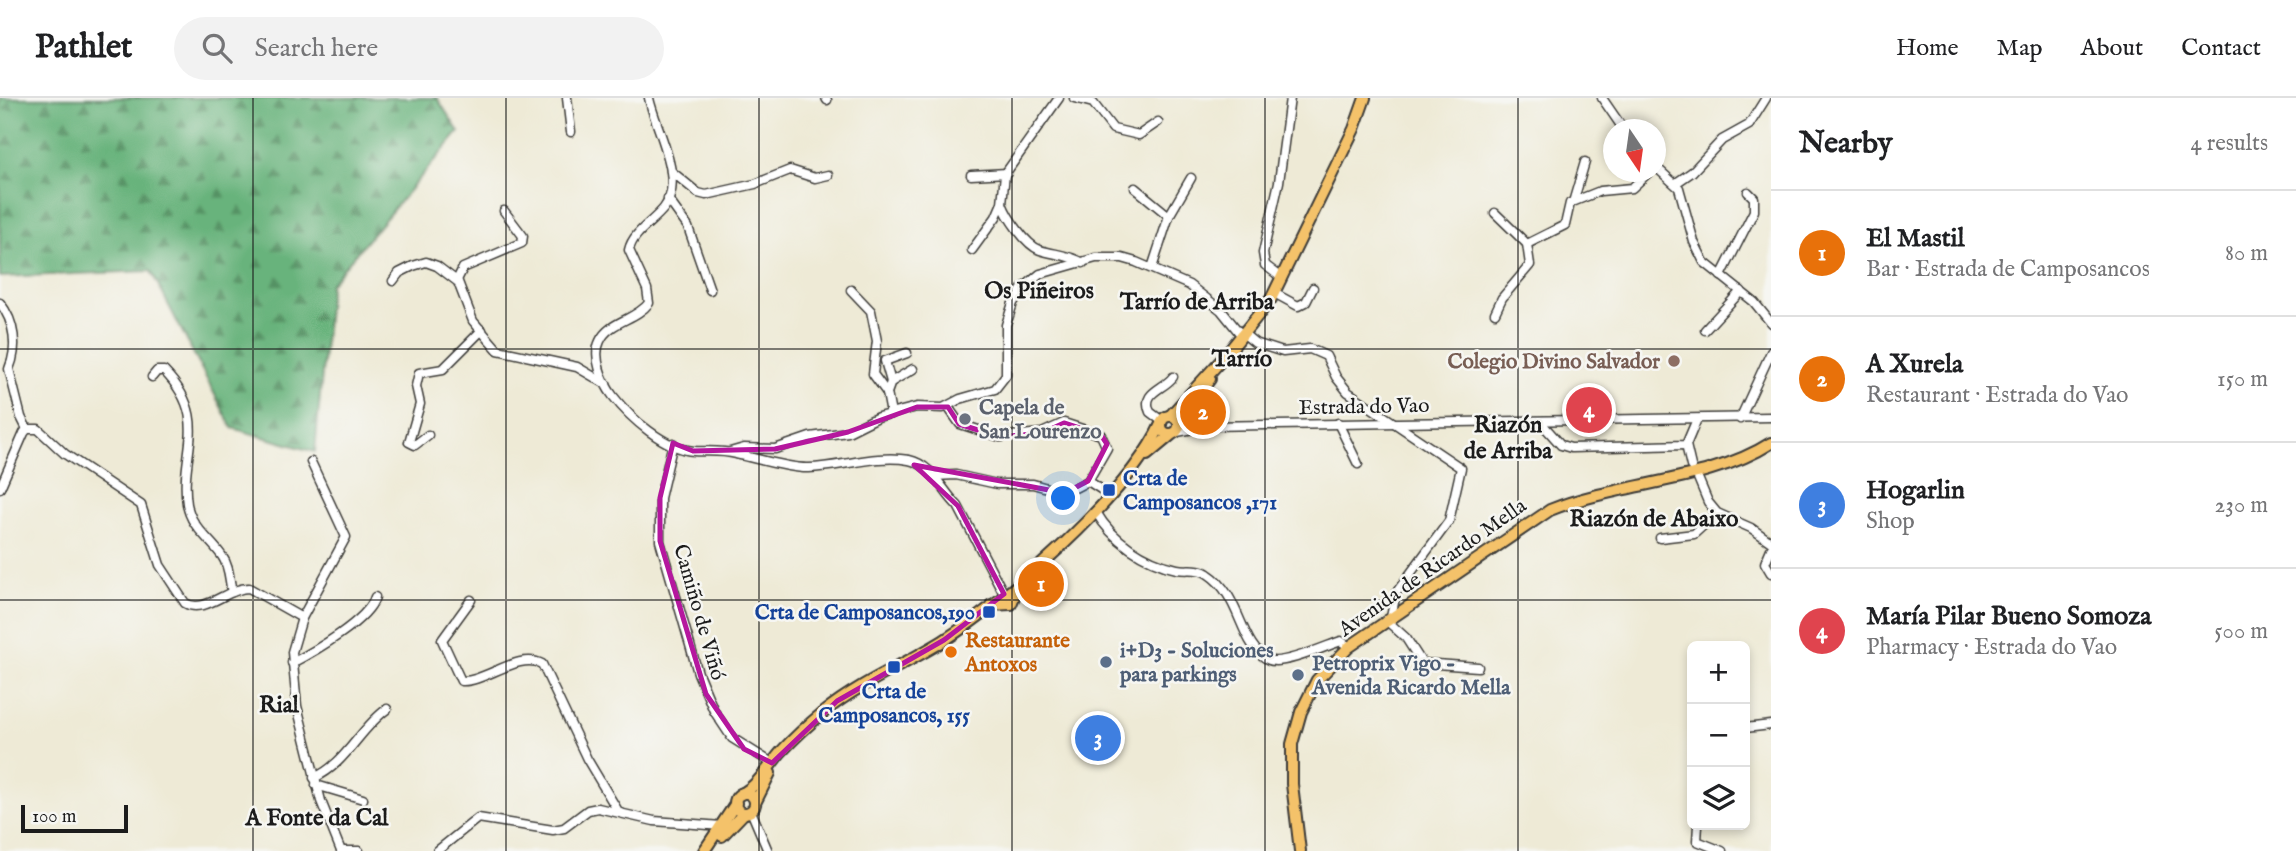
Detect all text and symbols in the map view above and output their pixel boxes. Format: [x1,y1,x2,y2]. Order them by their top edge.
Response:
search box [174,17,664,80]
text: Pathlet [35,27,132,69]
icon: search [198,29,236,67]
text: Search here [254,32,378,65]
text: Home [1896,33,1959,64]
text: Map [1997,33,2043,64]
text: About [2081,33,2143,64]
text: Contact [2181,33,2261,64]
north arrow [1603,119,1666,182]
text: Nearby [1799,125,1892,163]
text: 4 results [2190,129,2268,158]
text: El Mastil [1866,222,1965,255]
text: 1 [1818,239,1826,268]
text: 80 m [2225,239,2268,268]
text: Bar · Estrada de Camposancos [1866,255,2150,284]
district label: Os Piñeiros [984,277,1094,306]
district label: Tarrío de Arriba [1119,288,1275,317]
district label: Tarrío [1211,345,1273,374]
text: A Xurela [1866,348,1963,381]
place label: Colegio Divino Salvador [1447,349,1660,376]
marker: Colegio Divino Salvador [1666,353,1682,369]
text: 2 [1817,365,1827,394]
text: 150 m [2217,365,2268,394]
text: Restaurant · Estrada do Vao [1866,381,2129,410]
pin: 4 [1566,384,1612,436]
pin: 2 [1180,386,1226,438]
street label: Estrada do Vao [1298,393,1430,422]
place label: Capela de San Lourenzo [979,395,1102,446]
marker: Capela de San Lourenzo [957,411,973,427]
district label: Riazón de Arriba [1464,411,1553,466]
place label: Crta de Camposancos ,171 [1123,466,1277,517]
text: Hogarlin [1866,474,1965,507]
your location [1046,481,1080,515]
marker: Crta de Camposancos ,171 [1101,482,1117,498]
text: 3 [1818,491,1826,520]
text: 230 m [2215,491,2268,520]
street label: Avenida de Ricardo Mella [1333,492,1533,644]
district label: Riazón de Abaixo [1570,505,1739,534]
text: Shop [1866,507,1915,536]
street label: Camiño de Viñó [666,541,731,684]
pin: 1 [1018,558,1064,610]
place label: Crta de Camposancos,190 [755,600,975,627]
text: María Pilar Bueno Somoza [1866,600,2151,633]
marker: Crta de Camposancos,190 [981,604,997,620]
text: 4 [1816,617,1828,646]
text: 500 m [2214,617,2268,646]
place label: Restaurante Antoxos [964,628,1070,679]
text: Pharmacy · Estrada do Vao [1866,633,2117,662]
place label: i+D3 - Soluciones para parkings [1119,638,1274,689]
map controls [1687,641,1750,830]
button: + [1687,641,1750,704]
marker: Restaurante Antoxos [943,644,959,660]
place label: Petroprix Vigo - Avenida Ricardo Mella [1311,651,1511,702]
marker: i+D3 - Soluciones para parkings [1098,654,1114,670]
marker: Crta de Camposancos, 155 [886,659,902,675]
marker: Petroprix Vigo - Avenida Ricardo Mella [1290,667,1306,683]
place label: Crta de Camposancos, 155 [818,679,970,730]
district label: Rial [259,691,300,720]
button: − [1687,704,1750,767]
pin: 3 [1075,712,1121,764]
button: layers [1687,767,1750,830]
scale bar [21,802,128,834]
district label: A Fonte da Cal [245,804,389,833]
text: 100 m [32,805,76,829]

